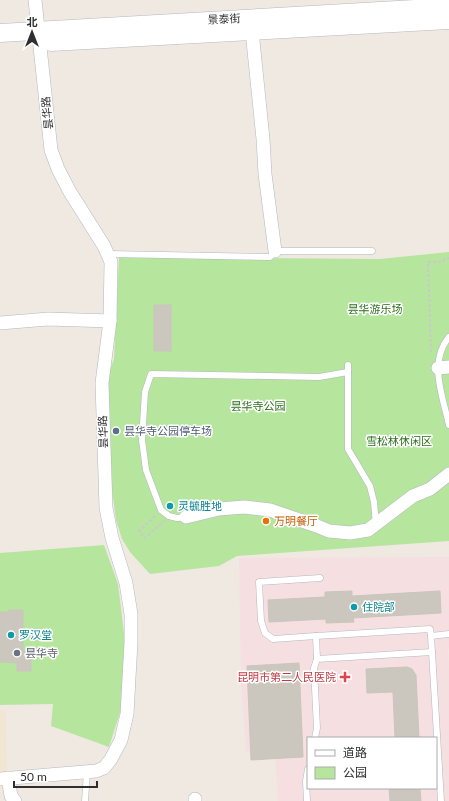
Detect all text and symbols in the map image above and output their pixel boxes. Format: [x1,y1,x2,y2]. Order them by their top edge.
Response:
street label: 景泰街 [207,11,241,26]
north arrow [12,12,52,52]
text: 北 [27,15,38,28]
street label: 昙华路 [38,96,55,130]
park label: 昙华游乐场 [348,302,403,315]
park label: 昙华寺公园 [231,399,286,412]
street label: 昙华路 [95,415,110,449]
place label: 昙华寺公园停车场 [124,424,212,437]
marker: 昙华寺公园停车场 [111,426,121,436]
park label: 雪松林休闲区 [366,434,432,447]
place label: 灵毓胜地 [178,499,222,512]
marker: 灵毓胜地 [165,501,175,511]
place label: 万明餐厅 [274,514,318,527]
marker: 万明餐厅 [261,516,271,526]
place label: 住院部 [362,600,395,613]
marker: 住院部 [349,602,359,612]
place label: 罗汉堂 [19,628,52,641]
marker: 罗汉堂 [6,630,16,640]
place label: 昙华寺 [25,646,58,659]
marker: 昙华寺 [12,648,22,658]
place label: 昆明市第二人民医院 [237,670,336,683]
marker: 昆明市第二人民医院 [339,671,351,683]
legend [307,737,437,789]
text: 道路 [343,745,367,760]
scale bar [14,763,97,789]
text: 公园 [343,765,367,780]
text: 50 m [20,769,47,784]

